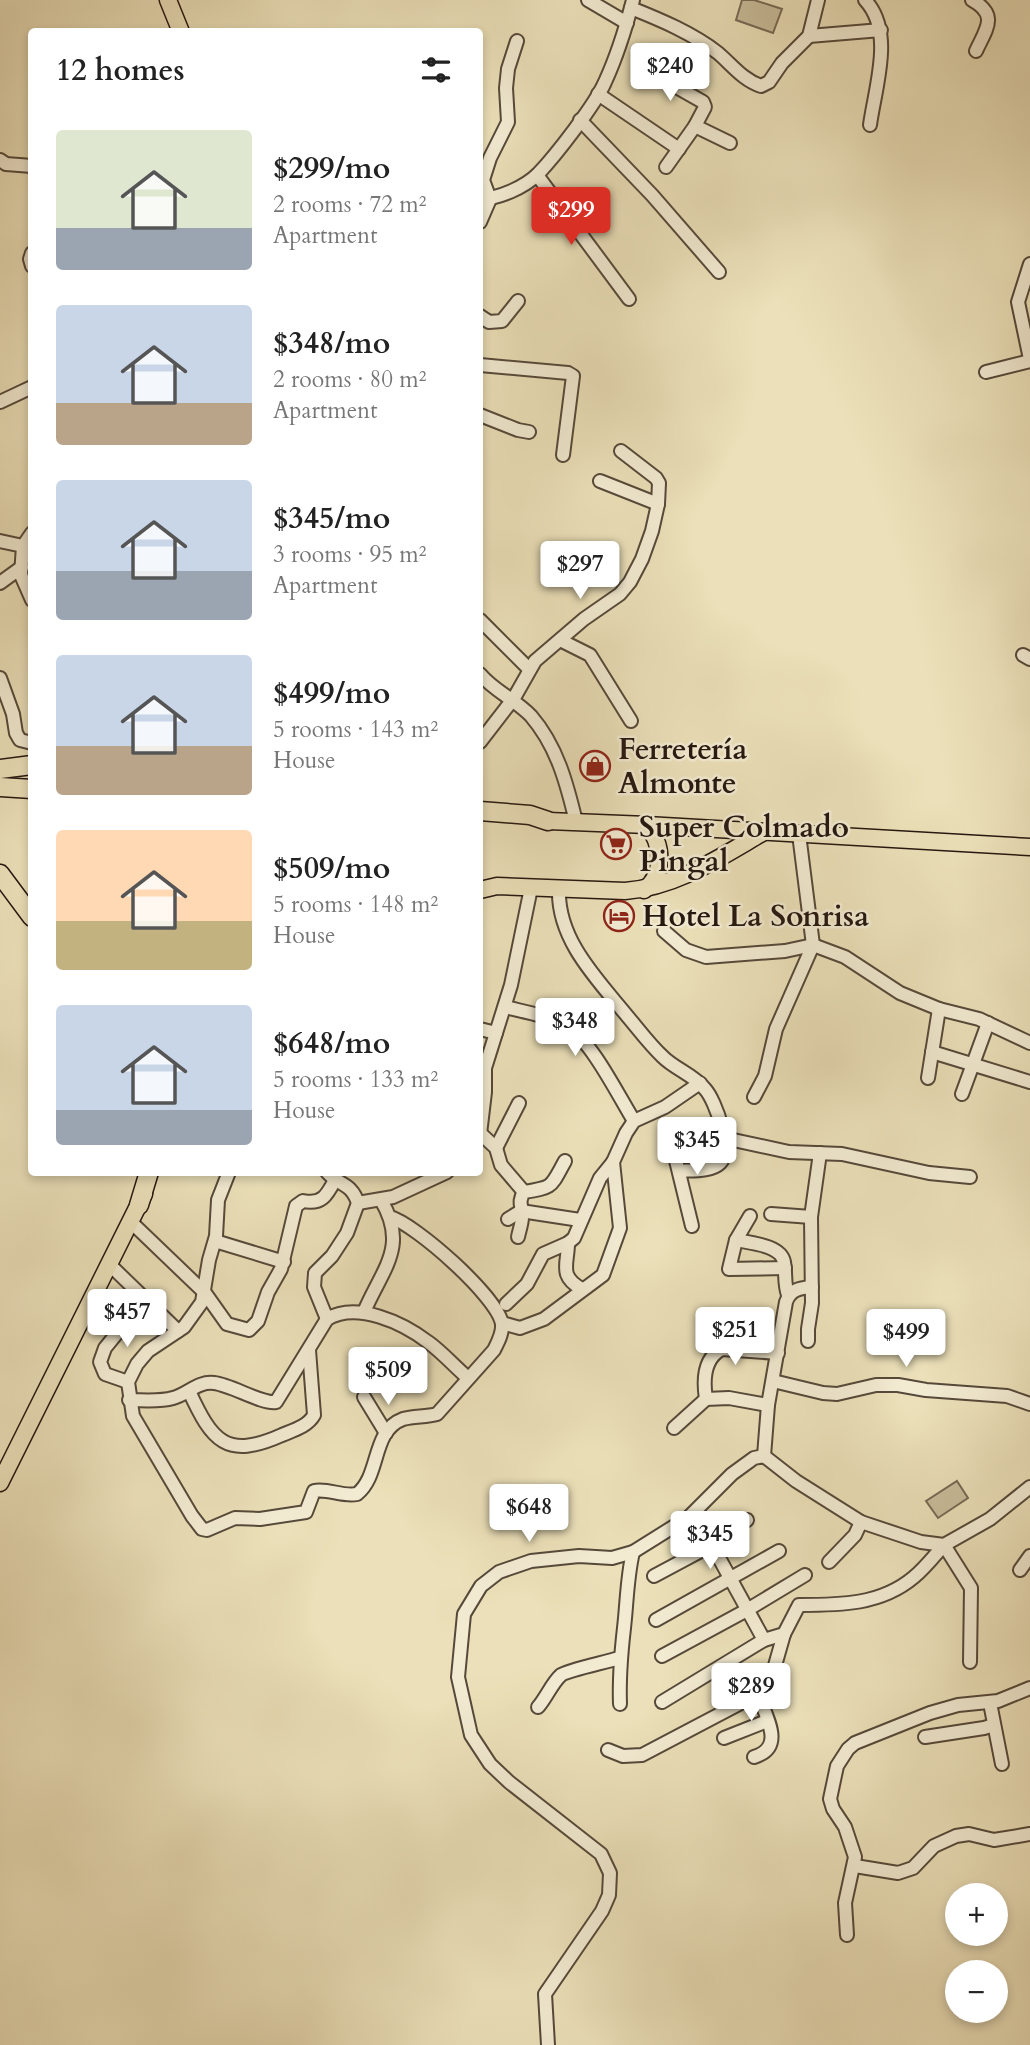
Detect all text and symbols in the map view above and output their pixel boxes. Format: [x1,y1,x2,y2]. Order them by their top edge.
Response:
pin: $240 [629,43,711,103]
text: 12 homes [56,50,185,91]
text: $240 [646,50,694,81]
icon: filters [417,51,455,89]
text: $299/mo [273,148,390,189]
icon: home [112,158,196,242]
pin: $299 [530,188,612,247]
text: 2 rooms · 72 m² [273,189,426,220]
text: $299 [547,194,595,225]
text: Apartment [273,220,377,251]
text: $348/mo [273,323,390,364]
icon: home [112,333,196,417]
text: 2 rooms · 80 m² [273,364,426,395]
text: Apartment [273,395,377,426]
text: $345/mo [273,498,390,539]
icon: home [112,508,196,592]
text: 3 rooms · 95 m² [273,539,426,570]
pin: $297 [539,542,621,601]
text: $297 [556,548,604,579]
text: Apartment [273,570,377,601]
text: $499/mo [273,673,390,714]
icon: home [112,683,196,767]
text: 5 rooms · 143 m² [273,714,438,745]
place label: Ferretería Almonte [618,729,747,804]
text: House [273,745,335,776]
shop icon: Ferretería Almonte [578,749,612,783]
place label: Super Colmado Pingal [639,807,849,882]
supermarket icon: Super Colmado Pingal [599,827,633,861]
text: $509/mo [273,848,390,889]
icon: home [112,858,196,942]
text: 5 rooms · 148 m² [273,889,438,920]
place label: Hotel La Sonrisa [642,896,869,937]
hotel icon: Hotel La Sonrisa [602,899,636,933]
text: House [273,920,335,951]
pin: $348 [534,998,616,1058]
text: $348 [551,1005,599,1036]
text: $648/mo [273,1023,390,1064]
icon: home [112,1033,196,1117]
text: 5 rooms · 133 m² [273,1064,438,1095]
text: House [273,1095,335,1126]
pin: $345 [656,1118,738,1177]
text: $345 [673,1124,721,1155]
pin: $457 [86,1290,168,1349]
text: $457 [103,1296,151,1327]
pin: $251 [694,1308,776,1367]
pin: $499 [865,1310,947,1369]
text: $251 [711,1314,759,1345]
text: $499 [882,1316,930,1347]
pin: $509 [347,1348,429,1407]
text: $509 [364,1354,412,1385]
pin: $648 [488,1484,570,1544]
text: $648 [505,1491,553,1522]
pin: $345 [669,1512,751,1571]
text: $345 [686,1518,734,1549]
pin: $289 [710,1664,792,1723]
text: $289 [727,1670,775,1701]
map controls [945,1883,1008,2023]
button: + [945,1883,1008,1946]
button: − [945,1960,1008,2023]

